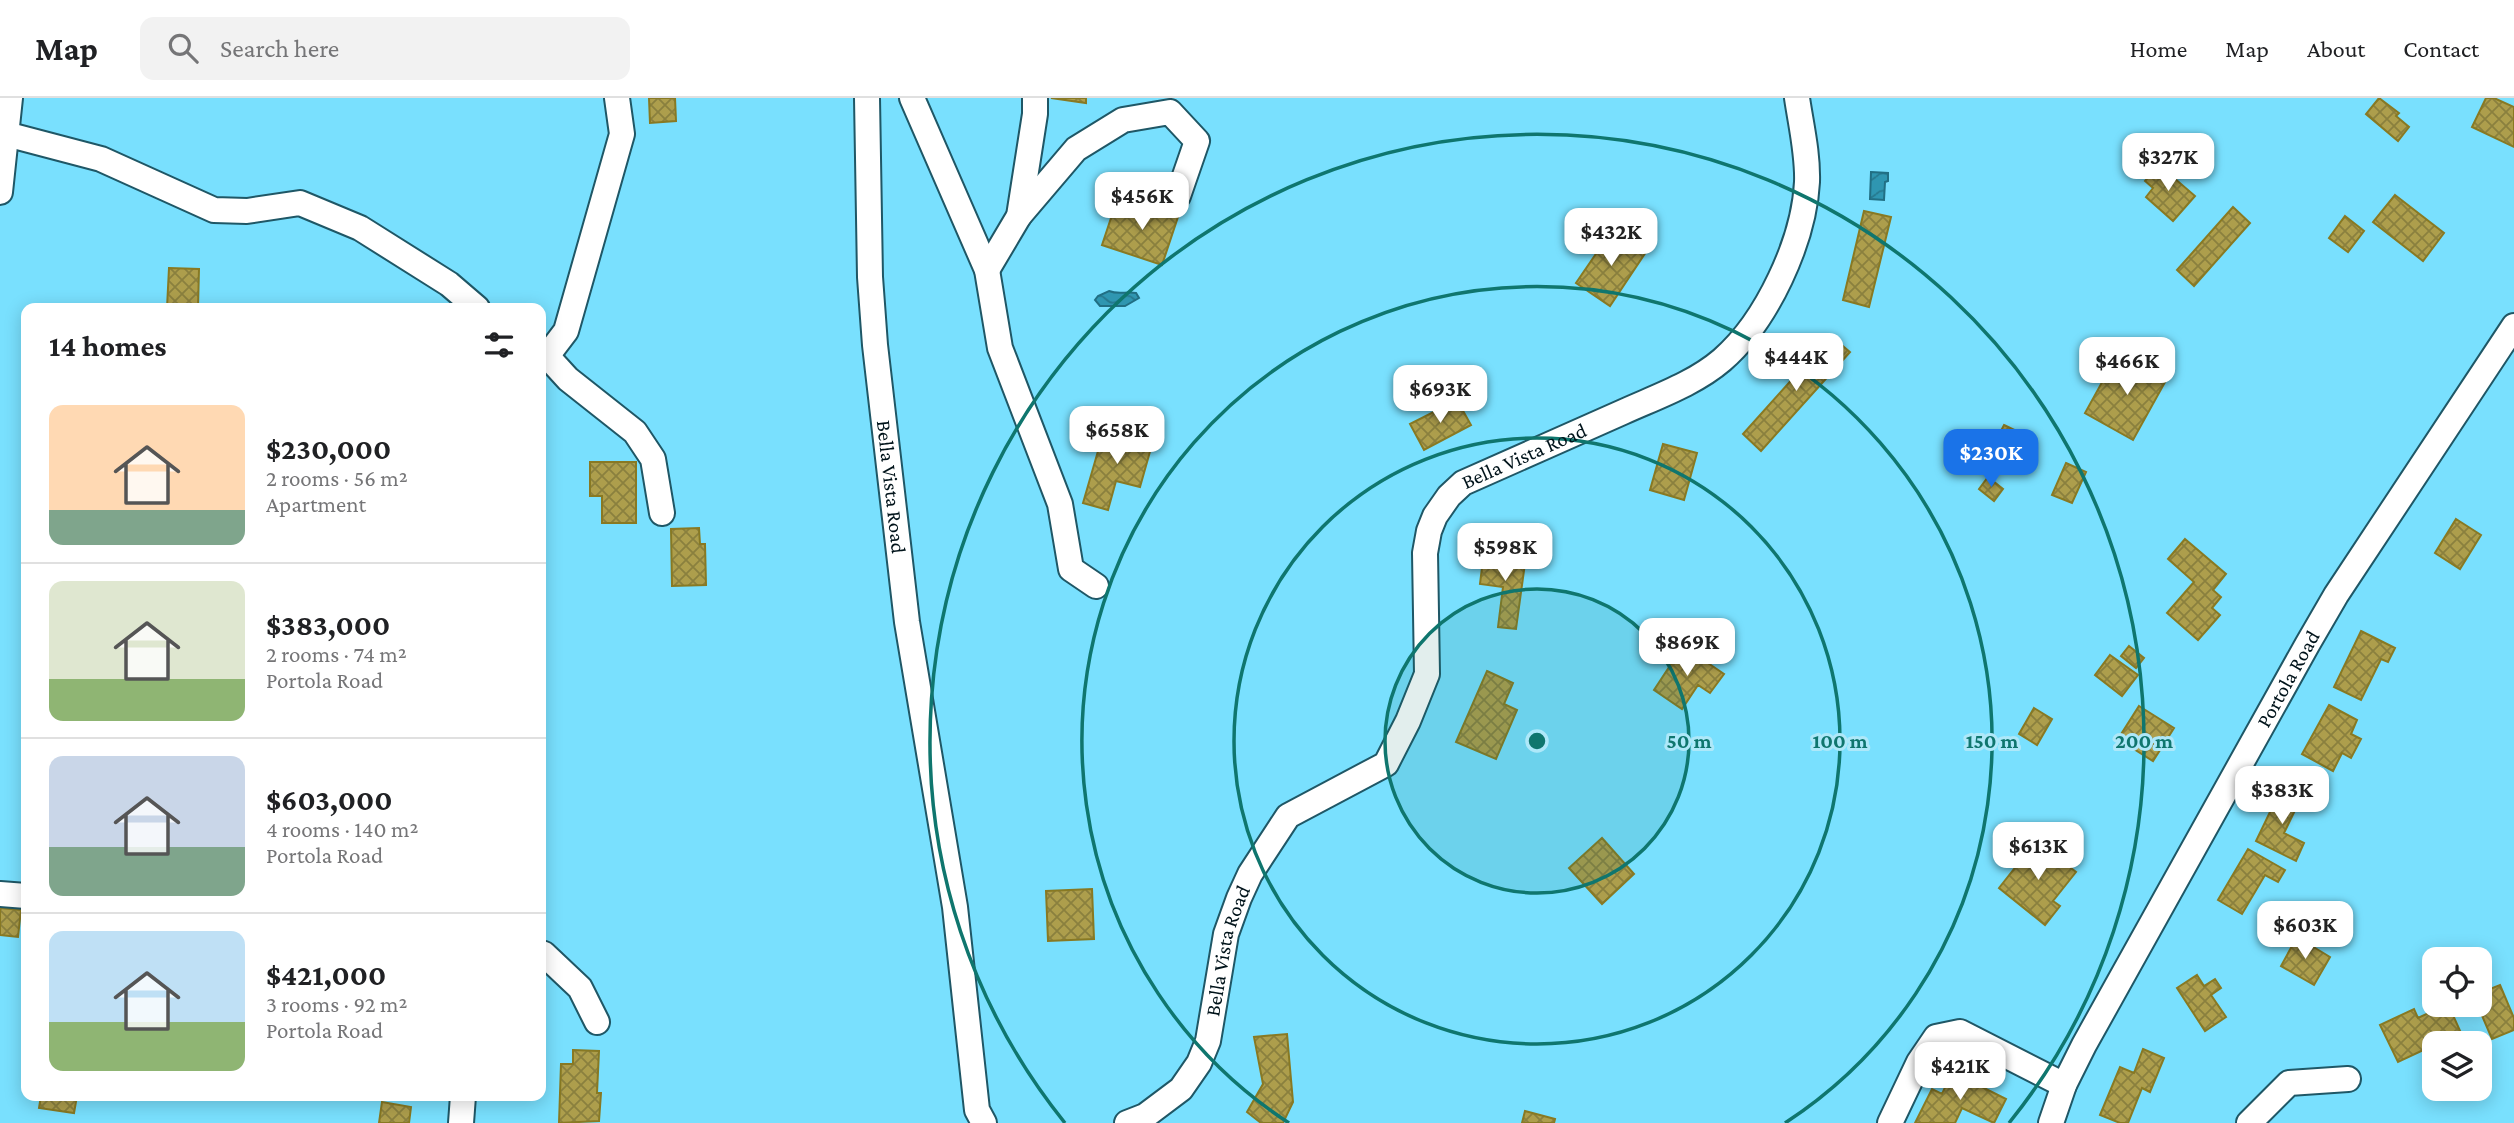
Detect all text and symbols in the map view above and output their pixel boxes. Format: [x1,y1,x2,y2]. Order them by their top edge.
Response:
search box [140,17,630,80]
icon: search [164,29,202,67]
text: Map [35,30,98,67]
text: Search here [220,34,339,63]
text: Home [2130,35,2187,62]
text: Map [2225,35,2269,62]
text: About [2307,35,2365,62]
text: Contact [2403,35,2479,62]
pin: $327K [2119,134,2217,193]
text: $327K [2138,143,2198,169]
pin: $456K [1093,172,1191,232]
text: $456K [1111,182,1173,208]
pin: $432K [1562,208,1660,268]
text: $432K [1580,218,1642,244]
icon: filters [480,326,518,364]
text: 14 homes [49,329,167,362]
pin: $444K [1747,334,1845,393]
pin: $466K [2078,338,2176,397]
text: $444K [1764,343,1828,369]
text: $466K [2095,347,2159,373]
pin: $693K [1391,366,1489,425]
text: $693K [1409,375,1471,401]
pin: $658K [1068,406,1166,466]
text: $658K [1085,416,1149,442]
street label: Bella Vista Road [1458,418,1590,494]
street label: Bella Vista Road [872,419,911,555]
pin: $230K [1942,430,2040,489]
text: $230,000 [266,432,391,465]
icon: home [105,433,189,517]
text: $230K [1959,439,2023,465]
text: 2 rooms · 56 m² [266,465,408,491]
text: Apartment [266,491,366,517]
pin: $598K [1456,524,1554,583]
text: $598K [1473,533,1537,559]
text: $383,000 [266,608,390,641]
icon: home [105,609,189,693]
pin: $869K [1638,618,1736,678]
street label: Portola Road [2252,626,2325,732]
text: $869K [1655,628,1719,654]
text: 2 rooms · 74 m² [266,641,407,667]
text: Portola Road [266,667,383,693]
centre of rings [1525,729,1549,753]
text: 50 m [1667,729,1712,753]
text: 100 m [1812,729,1868,753]
text: 150 m [1966,729,2019,753]
text: 200 m [2115,729,2173,753]
pin: $383K [2233,766,2331,826]
text: $383K [2251,776,2313,802]
text: $603,000 [266,783,393,816]
icon: home [105,784,189,868]
text: 4 rooms · 140 m² [266,816,418,842]
pin: $613K [1989,822,2087,882]
text: $613K [2009,832,2067,858]
text: Portola Road [266,842,383,868]
street label: Bella Vista Road [1200,882,1255,1018]
pin: $603K [2256,902,2354,961]
text: $603K [2273,911,2337,937]
map controls [2422,947,2492,1101]
button: locate [2422,947,2492,1017]
text: $421,000 [266,958,386,991]
icon: home [105,959,189,1043]
text: 3 rooms · 92 m² [266,991,407,1017]
text: Portola Road [266,1017,383,1043]
button: layers [2422,1031,2492,1101]
pin: $421K [1911,1042,2009,1102]
text: $421K [1931,1052,1989,1078]

